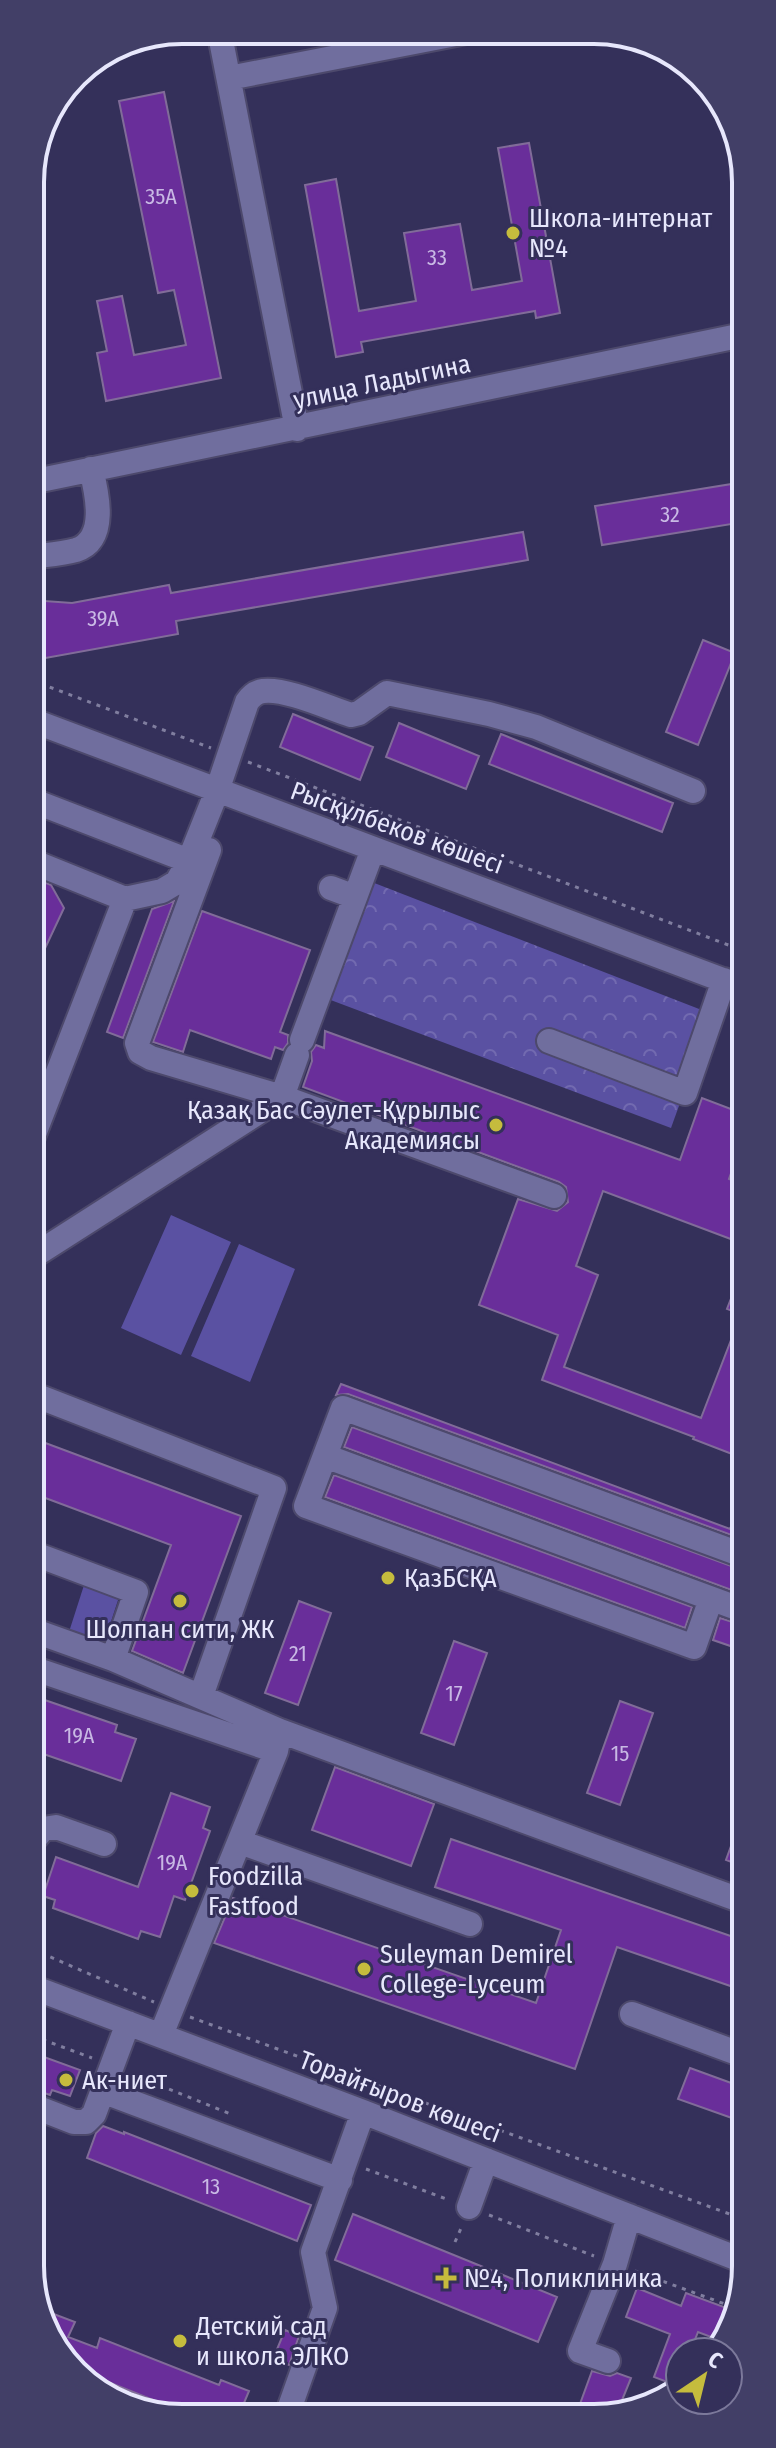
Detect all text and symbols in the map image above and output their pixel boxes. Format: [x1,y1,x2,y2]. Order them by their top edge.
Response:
house number: 35А [145,183,177,210]
place label: Школа-интернат №4 [529,203,713,264]
marker: Школа-интернат №4 [504,224,522,242]
house number: 33 [427,244,447,271]
street label: улица Ладыгина [291,348,473,416]
house number: 32 [660,501,680,528]
house number: 39А [87,605,119,632]
street label: Рысқұлбеков көшесі [286,775,508,881]
place label: Қазақ Бас Сәулет-Құрылыс Академиясы [187,1095,480,1156]
marker: Қазақ Бас Сәулет-Құрылыс Академиясы [487,1116,505,1134]
place label: ҚазБСҚА [404,1563,497,1594]
marker: ҚазБСҚА [379,1569,397,1587]
marker: Шолпан сити, ЖК [171,1592,189,1610]
place label: Шолпан сити, ЖК [85,1614,275,1645]
house number: 21 [289,1640,307,1667]
house number: 17 [445,1680,463,1707]
house number: 19А [64,1722,95,1749]
house number: 15 [611,1740,629,1767]
house number: 19А [157,1849,188,1876]
place label: Foodzilla Fastfood [208,1861,303,1922]
marker: Foodzilla Fastfood [183,1882,201,1900]
place label: Suleyman Demirel College-Lyceum [380,1939,573,2000]
marker: Suleyman Demirel College-Lyceum [355,1960,373,1978]
street label: Торайғыров көшесі [295,2044,505,2150]
place label: Ак-ниет [82,2065,168,2096]
marker: Ак-ниет [57,2071,75,2089]
house number: 13 [202,2173,220,2200]
place label: №4, Поликлиника [464,2263,663,2294]
marker: №4, Поликлиника [435,2267,457,2289]
place label: Детский сад и школа ЭЛКО [195,2311,349,2372]
marker: Детский сад и школа ЭЛКО [171,2332,189,2350]
north arrow [664,2336,744,2416]
text: С [703,2346,728,2375]

